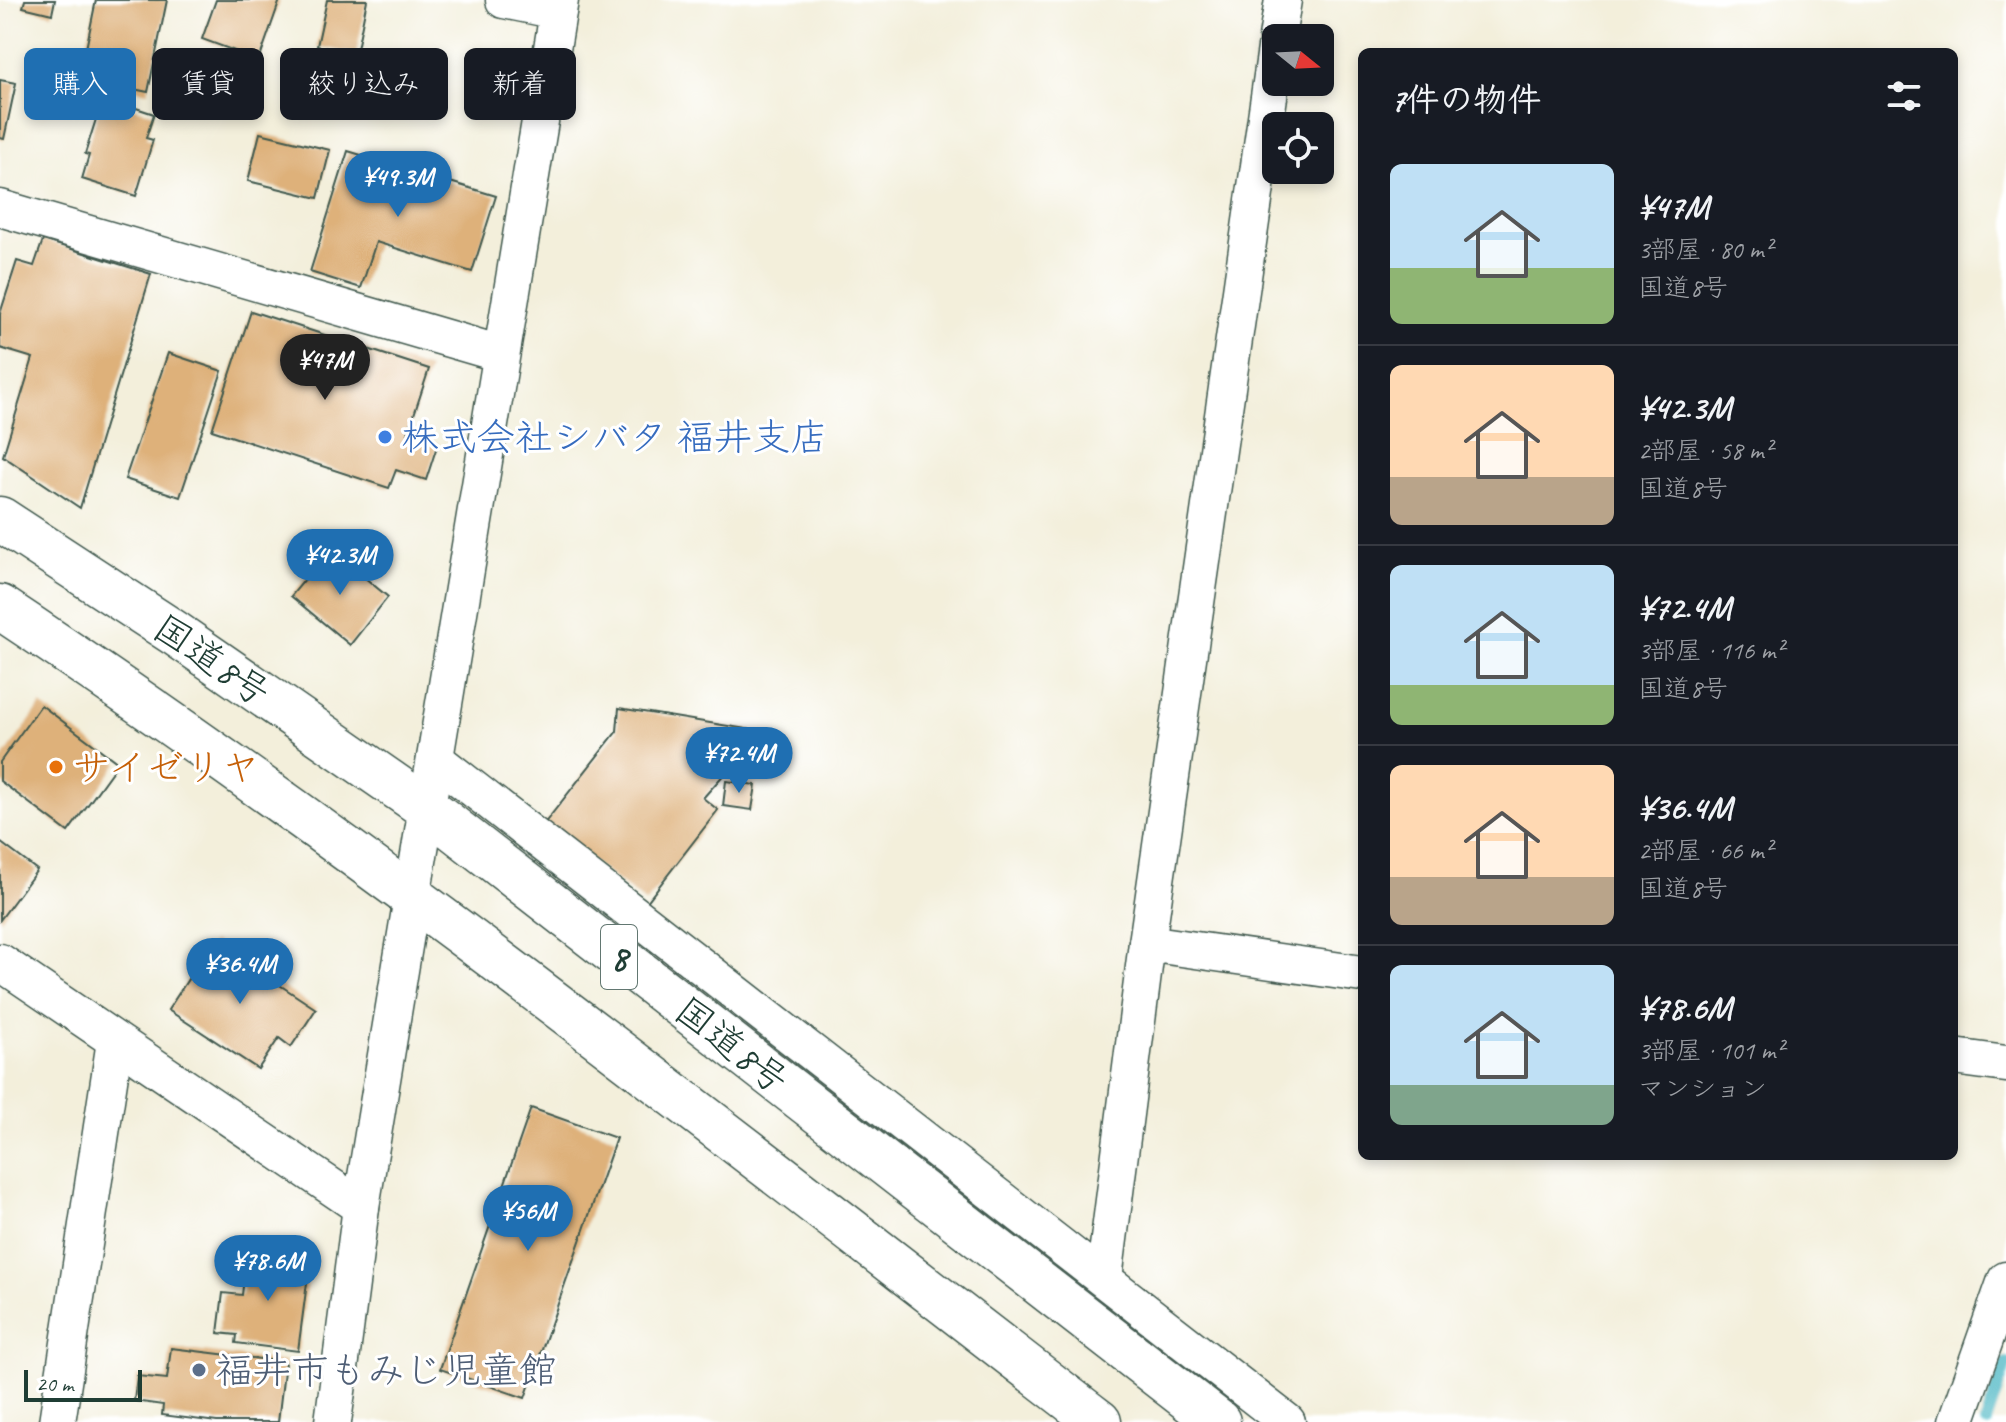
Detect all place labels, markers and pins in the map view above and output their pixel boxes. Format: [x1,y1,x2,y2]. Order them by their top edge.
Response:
pin: ¥49.3M [333,151,463,219]
pin: ¥47M [278,334,372,402]
place label: 株式会社シバタ 福井支店 [401,414,828,461]
marker: 株式会社シバタ 福井支店 [376,428,394,446]
pin: ¥42.3M [275,529,405,597]
pin: ¥72.4M [674,727,804,795]
place label: サイゼリヤ [72,744,260,791]
marker: サイゼリヤ [47,758,65,776]
pin: ¥36.4M [175,938,305,1006]
pin: ¥56M [481,1185,575,1253]
pin: ¥78.6M [203,1235,333,1303]
place label: 福井市もみじ児童館 [215,1347,557,1394]
marker: 福井市もみじ児童館 [190,1361,208,1379]

